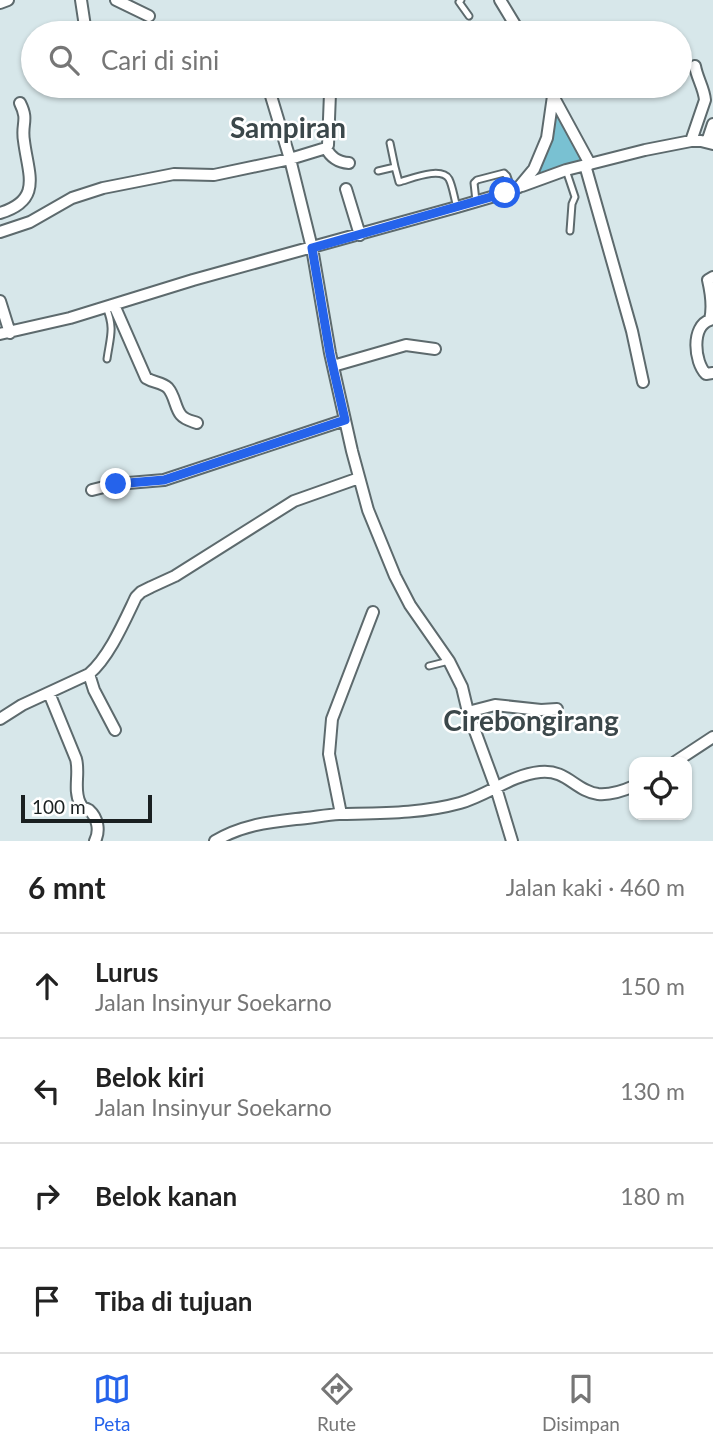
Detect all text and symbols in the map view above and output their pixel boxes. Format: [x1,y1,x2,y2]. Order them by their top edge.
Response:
search box [21,21,692,98]
icon: search [45,41,83,79]
text: Cari di sini [101,44,219,76]
district label: Sampiran [230,110,346,144]
route start [489,177,520,208]
route end [100,468,131,499]
district label: Cirebongirang [443,703,619,737]
map controls [629,757,692,820]
button: locate [629,757,692,820]
scale bar [21,792,152,824]
text: 100 m [32,795,86,818]
text: 6 mnt [28,869,106,905]
text: Jalan kaki · 460 m [506,873,685,901]
text: Lurus [95,956,158,988]
icon: ahead [28,967,66,1005]
text: 150 m [620,972,685,1000]
text: Jalan Insinyur Soekarno [95,988,332,1016]
text: Belok kiri [95,1061,204,1093]
icon: left [28,1072,66,1110]
text: 130 m [620,1077,685,1105]
text: Jalan Insinyur Soekarno [95,1093,332,1121]
icon: right [28,1177,66,1215]
text: Belok kanan [95,1180,237,1212]
text: 180 m [620,1182,685,1210]
icon: arrive [28,1282,66,1320]
text: Tiba di tujuan [95,1285,253,1317]
tab: Peta [93,1370,131,1435]
tab: Rute [317,1370,356,1435]
tab: Disimpan [542,1370,620,1435]

